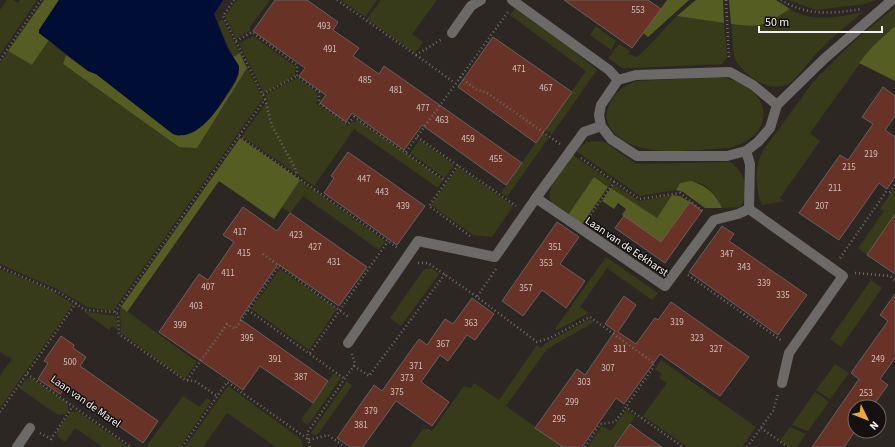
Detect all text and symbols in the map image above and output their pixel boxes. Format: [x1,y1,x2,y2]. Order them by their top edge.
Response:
house number: 553 [631,4,645,17]
scale bar [759,8,882,34]
text: 50 m [765,14,789,31]
house number: 493 [317,20,331,33]
house number: 491 [323,43,337,56]
house number: 471 [512,63,526,76]
house number: 485 [358,74,372,87]
house number: 467 [539,82,553,95]
house number: 481 [389,84,403,97]
house number: 477 [416,102,430,115]
house number: 463 [435,114,449,127]
house number: 459 [461,133,475,146]
house number: 219 [864,148,878,161]
house number: 455 [489,153,503,166]
house number: 215 [842,161,856,174]
house number: 447 [357,173,371,186]
house number: 211 [828,182,842,195]
house number: 443 [375,186,389,199]
house number: 439 [396,200,410,213]
house number: 207 [815,200,829,213]
street label: Laan van de Eekharst [582,213,671,280]
house number: 417 [233,226,247,239]
house number: 423 [289,229,303,242]
house number: 427 [308,241,322,254]
house number: 351 [548,241,562,254]
house number: 415 [237,247,251,260]
house number: 347 [720,248,734,261]
house number: 431 [327,256,341,269]
house number: 353 [539,257,553,270]
house number: 343 [737,261,751,274]
house number: 411 [221,267,235,280]
house number: 339 [757,277,771,290]
house number: 407 [201,281,215,294]
house number: 357 [519,282,533,295]
house number: 335 [776,289,790,302]
house number: 403 [189,300,203,313]
house number: 319 [670,316,684,329]
house number: 363 [464,317,478,330]
house number: 399 [173,319,187,332]
house number: 395 [240,332,254,345]
house number: 323 [690,332,704,345]
house number: 367 [436,338,450,351]
house number: 311 [613,343,627,356]
house number: 327 [709,343,723,356]
house number: 391 [268,353,282,366]
house number: 249 [871,353,885,366]
house number: 500 [63,356,77,369]
house number: 371 [409,360,423,373]
house number: 307 [601,362,615,375]
house number: 387 [294,371,308,384]
street label: Laan van de Marel [48,372,124,431]
house number: 373 [400,372,414,385]
house number: 303 [577,376,591,389]
house number: 375 [390,386,404,399]
house number: 253 [859,387,873,400]
house number: 299 [565,396,579,409]
north arrow [847,399,887,439]
house number: 379 [364,405,378,418]
house number: 295 [552,413,566,426]
text: N [866,418,882,433]
house number: 381 [354,419,368,432]

